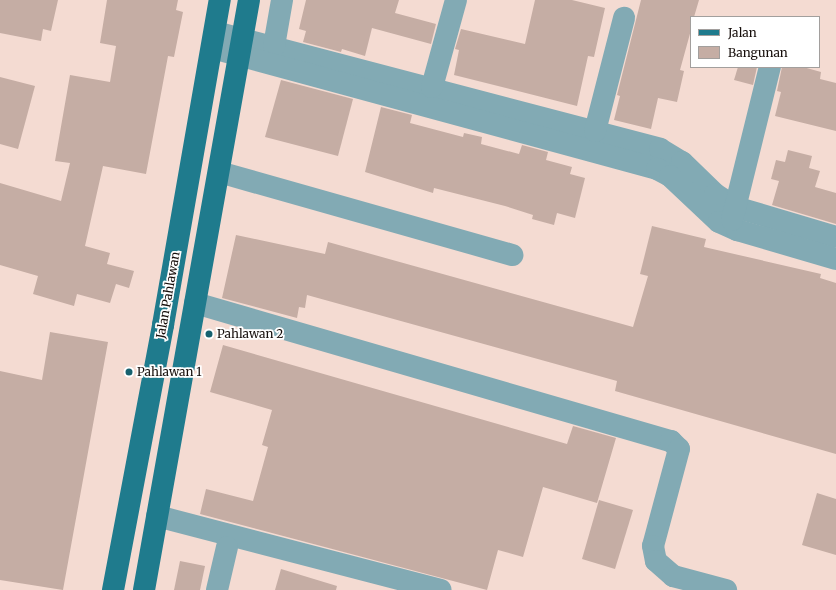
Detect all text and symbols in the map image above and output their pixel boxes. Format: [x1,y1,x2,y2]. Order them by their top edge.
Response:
legend [690,16,820,68]
text: Jalan [728,25,757,40]
text: Bangunan [728,45,788,60]
street label: Jalan Pahlawan [153,250,183,340]
place label: Pahlawan 2 [217,327,283,341]
marker: Pahlawan 2 [204,329,214,339]
place label: Pahlawan 1 [137,365,202,379]
marker: Pahlawan 1 [124,367,134,377]

